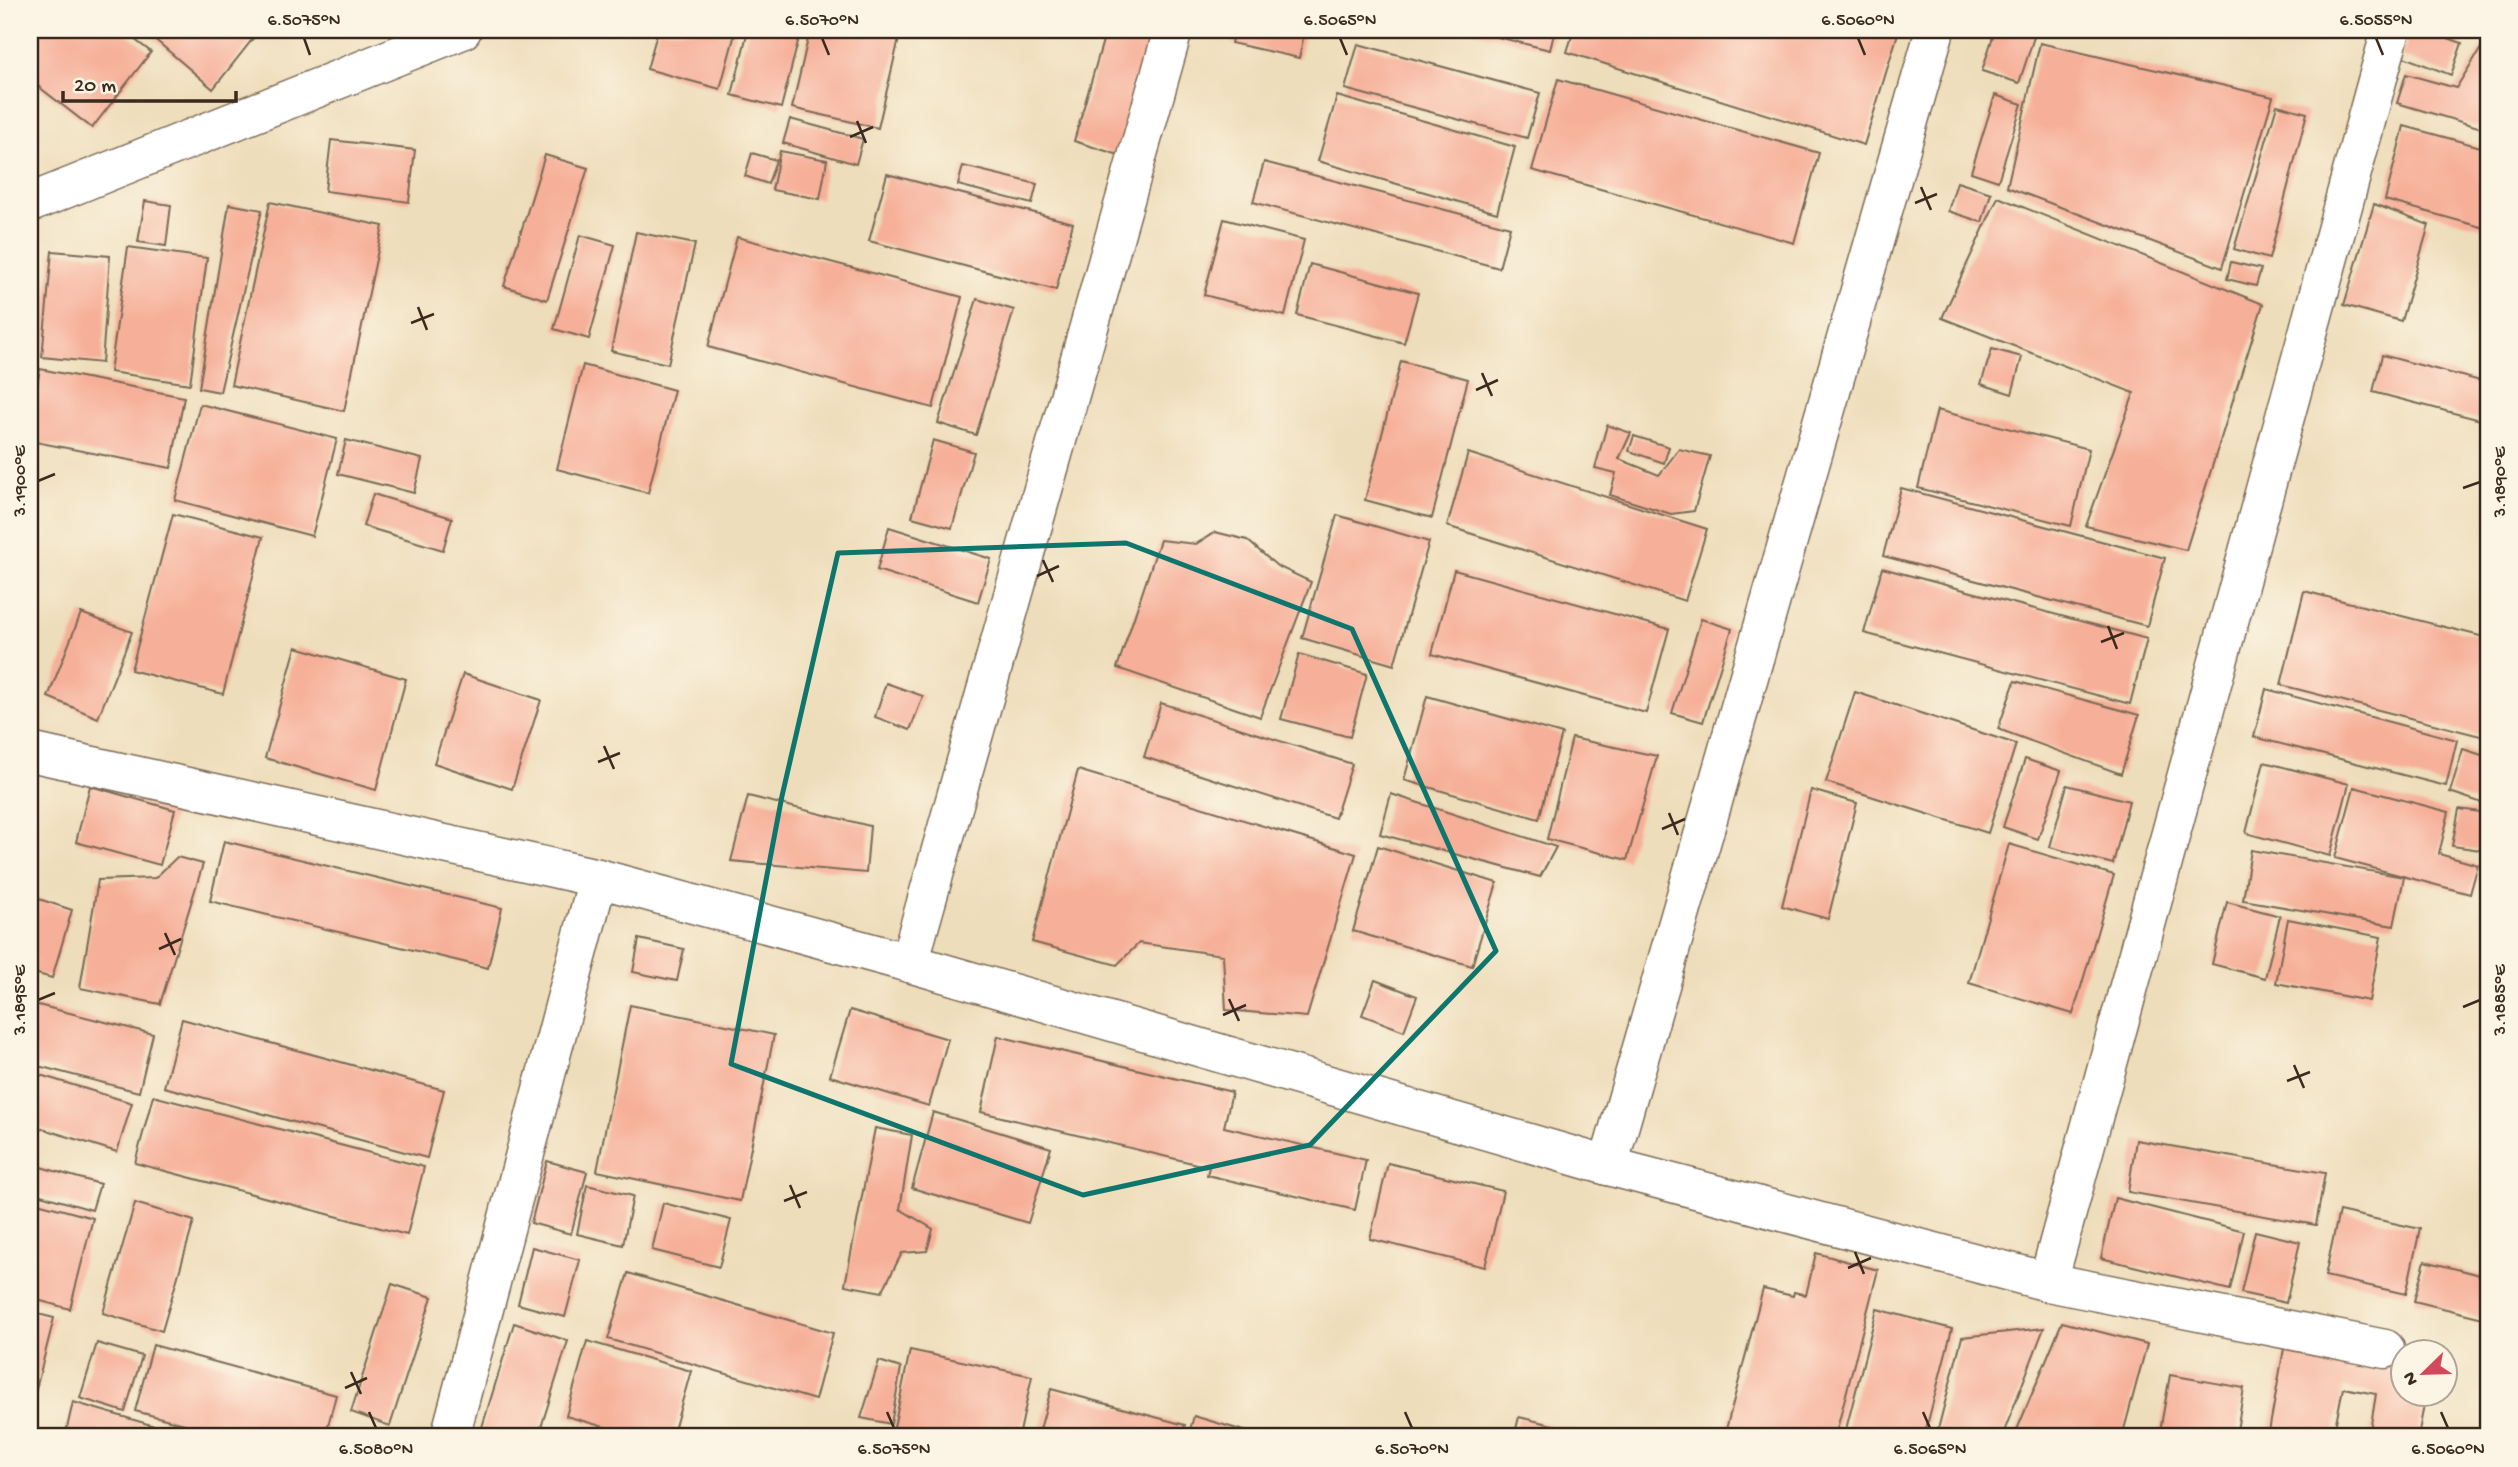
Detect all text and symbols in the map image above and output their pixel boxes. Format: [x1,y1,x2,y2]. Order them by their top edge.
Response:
text: 6.5075°N [267,11,341,32]
text: 6.5070°N [785,11,859,32]
text: 6.5065°N [1304,11,1376,32]
text: 6.5060°N [1821,11,1895,32]
text: 6.5055°N [2339,11,2413,32]
scale bar [63,60,236,104]
text: 20 m [74,75,116,100]
text: 3.1900°E [11,445,32,518]
text: 3.1890°E [2491,446,2512,518]
text: 3.1895°E [11,964,32,1036]
text: 3.1885°E [2491,964,2512,1036]
north arrow [2388,1338,2458,1408]
text: N [2399,1368,2425,1388]
text: 6.5080°N [339,1440,413,1461]
text: 6.5075°N [857,1440,931,1461]
text: 6.5070°N [1375,1440,1449,1461]
text: 6.5065°N [1894,1440,1966,1461]
text: 6.5060°N [2411,1440,2485,1461]

